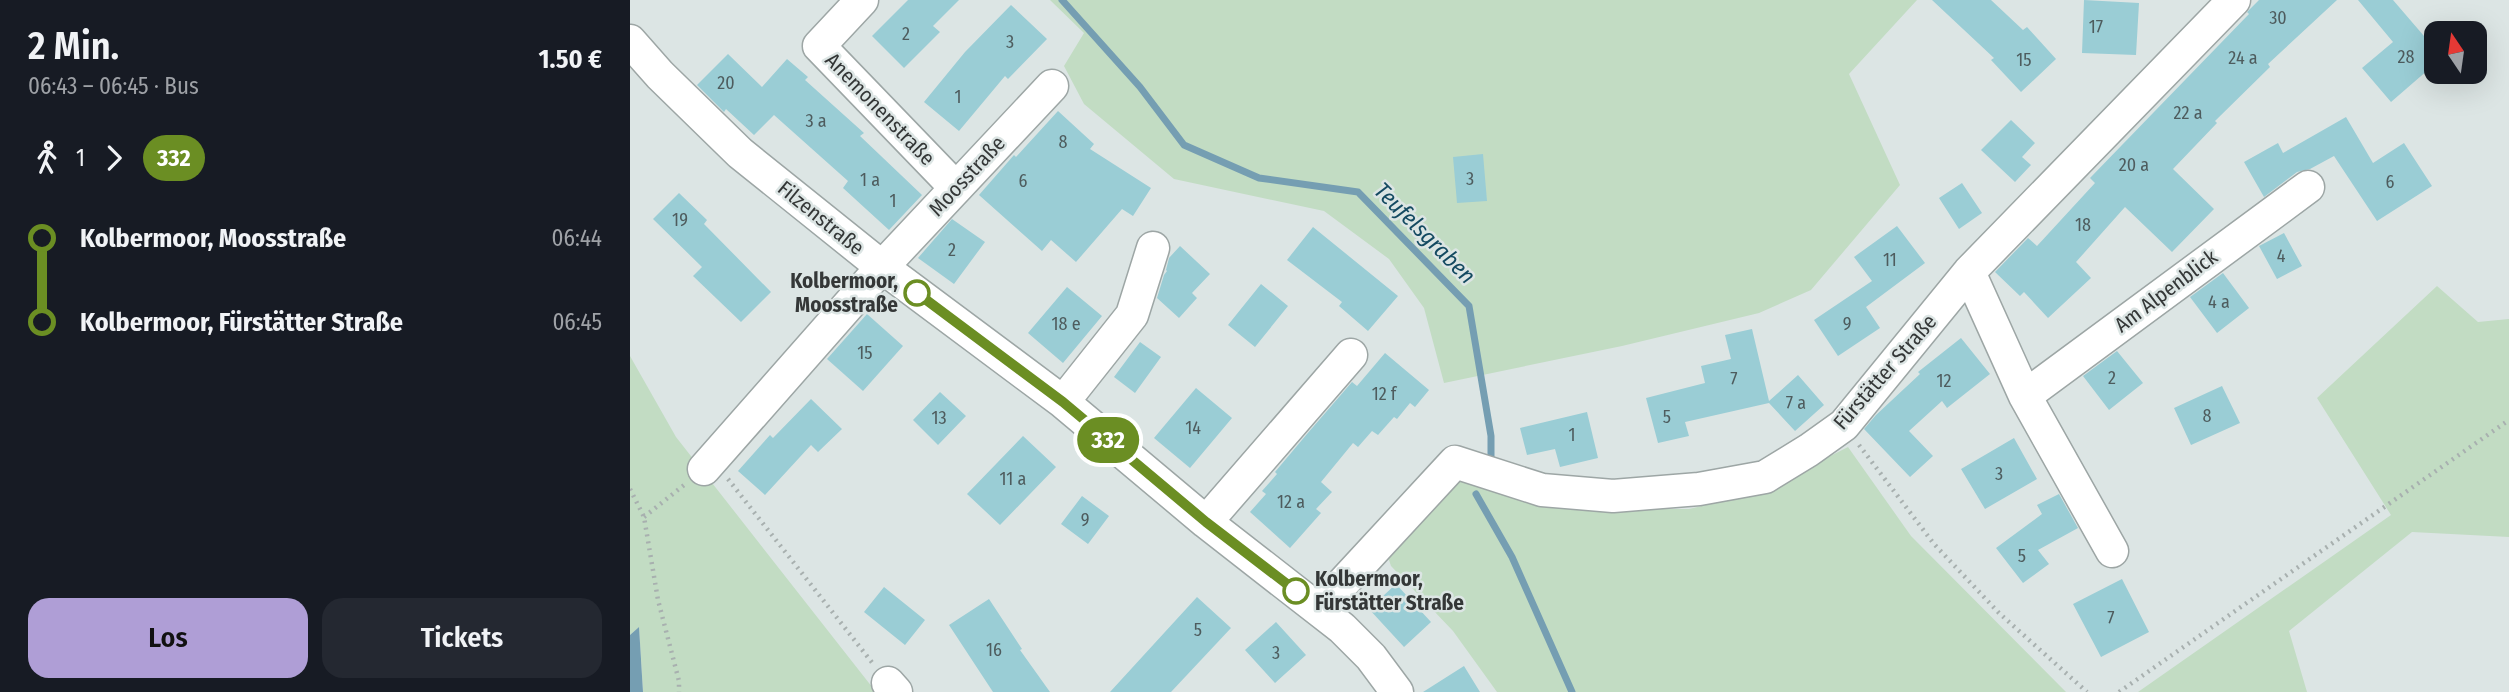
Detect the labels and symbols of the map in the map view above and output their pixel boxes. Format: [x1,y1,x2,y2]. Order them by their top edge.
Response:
house number: 30 [2269,7,2287,29]
house number: 17 [2089,16,2103,38]
north arrow [2424,21,2487,84]
house number: 2 [902,23,910,45]
house number: 3 [1006,31,1014,53]
house number: 28 [2398,46,2414,68]
street label: Anemonenstraße [820,47,940,171]
house number: 24 a [2228,47,2258,69]
house number: 15 [2016,49,2032,71]
house number: 20 [717,72,735,94]
house number: 1 [954,86,962,108]
house number: 22 a [2174,102,2203,124]
house number: 3 a [805,110,827,132]
street label: Moosstraße [923,130,1011,222]
house number: 8 [1059,131,1068,153]
house number: 20 a [2119,154,2149,176]
house number: 3 [1466,168,1474,190]
house number: 1 a [860,169,880,191]
house number: 6 [1019,170,1028,192]
house number: 6 [2386,171,2395,193]
street label: Filzenstraße [773,175,869,261]
water label: Teufelsgraben [1369,177,1481,289]
house number: 1 [889,190,897,212]
house number: 19 [672,209,688,231]
house number: 18 [2075,214,2091,236]
house number: 2 [948,239,956,261]
street label: Am Alpenblick [2109,244,2223,338]
house number: 4 [2277,245,2286,267]
house number: 11 [1883,249,1897,271]
place label: Kolbermoor, Moosstraße [790,268,898,318]
marker: Kolbermoor, Moosstraße [904,280,930,306]
house number: 4 a [2208,291,2230,313]
street label: Fürstätter Straße [1828,309,1942,435]
house number: 18 e [1051,313,1081,335]
house number: 9 [1843,313,1851,335]
house number: 15 [857,342,873,364]
house number: 2 [2108,367,2116,389]
house number: 7 [1730,368,1738,390]
house number: 12 [1937,370,1952,392]
house number: 12 f [1372,383,1398,405]
house number: 7 a [1786,392,1806,414]
house number: 8 [2203,405,2212,427]
house number: 5 [1663,406,1671,428]
house number: 13 [931,407,947,429]
line badge: 332 [1068,417,1148,463]
house number: 14 [1185,417,1201,439]
house number: 1 [1568,424,1576,446]
house number: 3 [1995,463,2003,485]
house number: 11 a [1000,468,1027,490]
house number: 12 a [1277,491,1305,513]
house number: 9 [1081,509,1089,531]
house number: 5 [2018,545,2026,567]
place label: Kolbermoor, Fürstätter Straße [1315,566,1464,616]
marker: Kolbermoor, Fürstätter Straße [1283,578,1309,604]
house number: 7 [2107,607,2115,629]
house number: 5 [1194,619,1202,641]
house number: 16 [986,639,1002,661]
house number: 3 [1272,642,1280,664]

